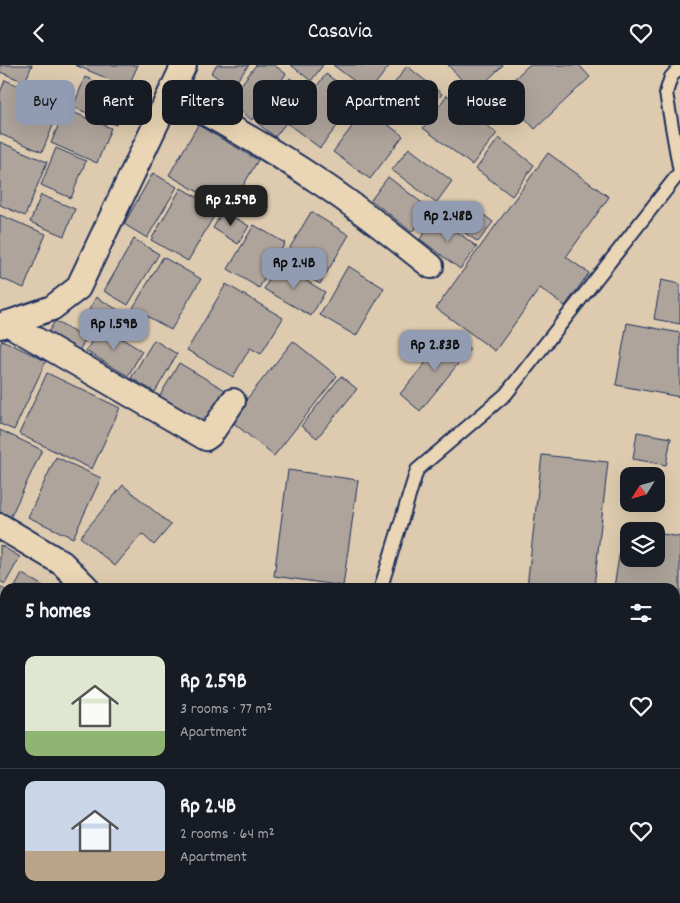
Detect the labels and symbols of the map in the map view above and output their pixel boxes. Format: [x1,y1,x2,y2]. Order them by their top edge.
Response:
pin: Rp 2.59B [179,185,283,227]
pin: Rp 2.48B [396,201,500,243]
pin: Rp 2.4B [248,247,340,290]
pin: Rp 1.59B [62,309,166,351]
pin: Rp 2.83B [383,329,487,372]
north arrow [620,467,665,513]

